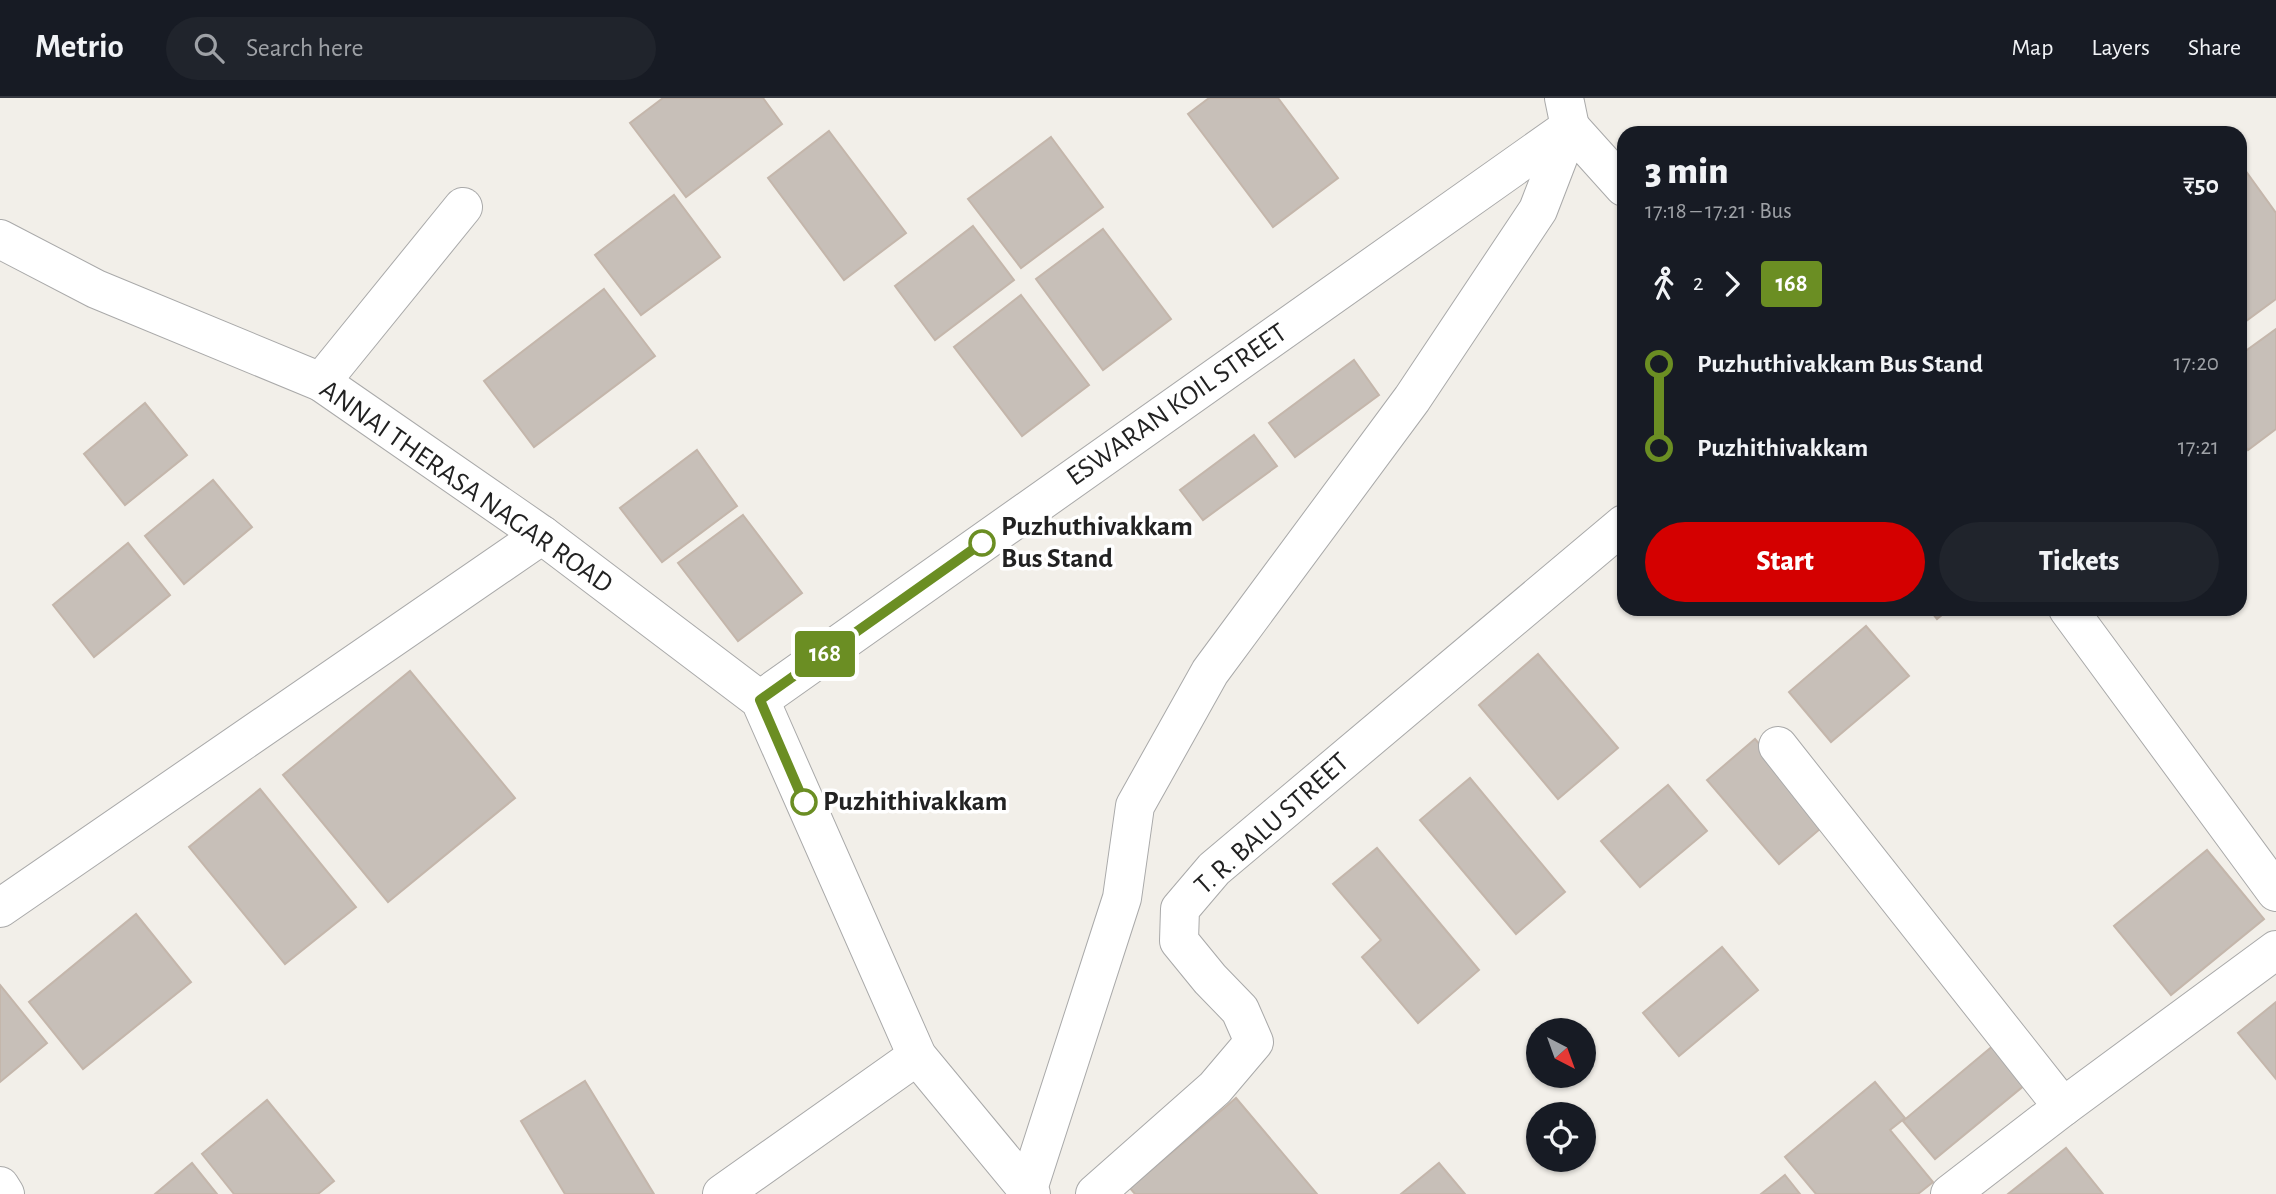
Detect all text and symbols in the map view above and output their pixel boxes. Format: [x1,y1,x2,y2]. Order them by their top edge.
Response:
search box [166,17,656,80]
icon: search [190,29,228,67]
text: Metrio [35,31,124,64]
text: Search here [246,35,363,61]
text: Map [2011,36,2053,60]
text: Layers [2091,36,2150,60]
text: Share [2188,36,2241,60]
text: 3 min [1645,153,1729,191]
text: ₹50 [2183,172,2219,198]
text: 17:18 – 17:21 · Bus [1645,200,1792,223]
icon: walk [1645,265,1683,303]
icon: forward [1713,265,1751,303]
text: 2 [1693,272,1703,295]
text: 168 [1775,272,1808,296]
street label: ESWARAN KOIL STREET [1062,318,1292,492]
text: Puzhuthivakkam Bus Stand [1697,351,1983,377]
text: 17:20 [2174,352,2219,375]
street label: ANNAI THERASA NAGAR ROAD [315,375,617,599]
text: Puzhithivakkam [1697,435,1868,461]
text: 17:21 [2178,436,2219,459]
place label: Puzhuthivakkam Bus Stand [1001,513,1193,573]
button: Start [1645,522,1925,602]
button: Tickets [1939,522,2219,602]
marker: Puzhuthivakkam Bus Stand [969,530,995,556]
line badge: 168 [785,631,865,677]
text: 168 [809,642,841,666]
street label: T. R. BALU STREET [1190,748,1355,900]
place label: Puzhithivakkam [823,788,1007,816]
marker: Puzhithivakkam [791,789,817,815]
north arrow [1526,1018,1596,1088]
map controls [1526,1018,1596,1172]
button: locate [1526,1102,1596,1172]

